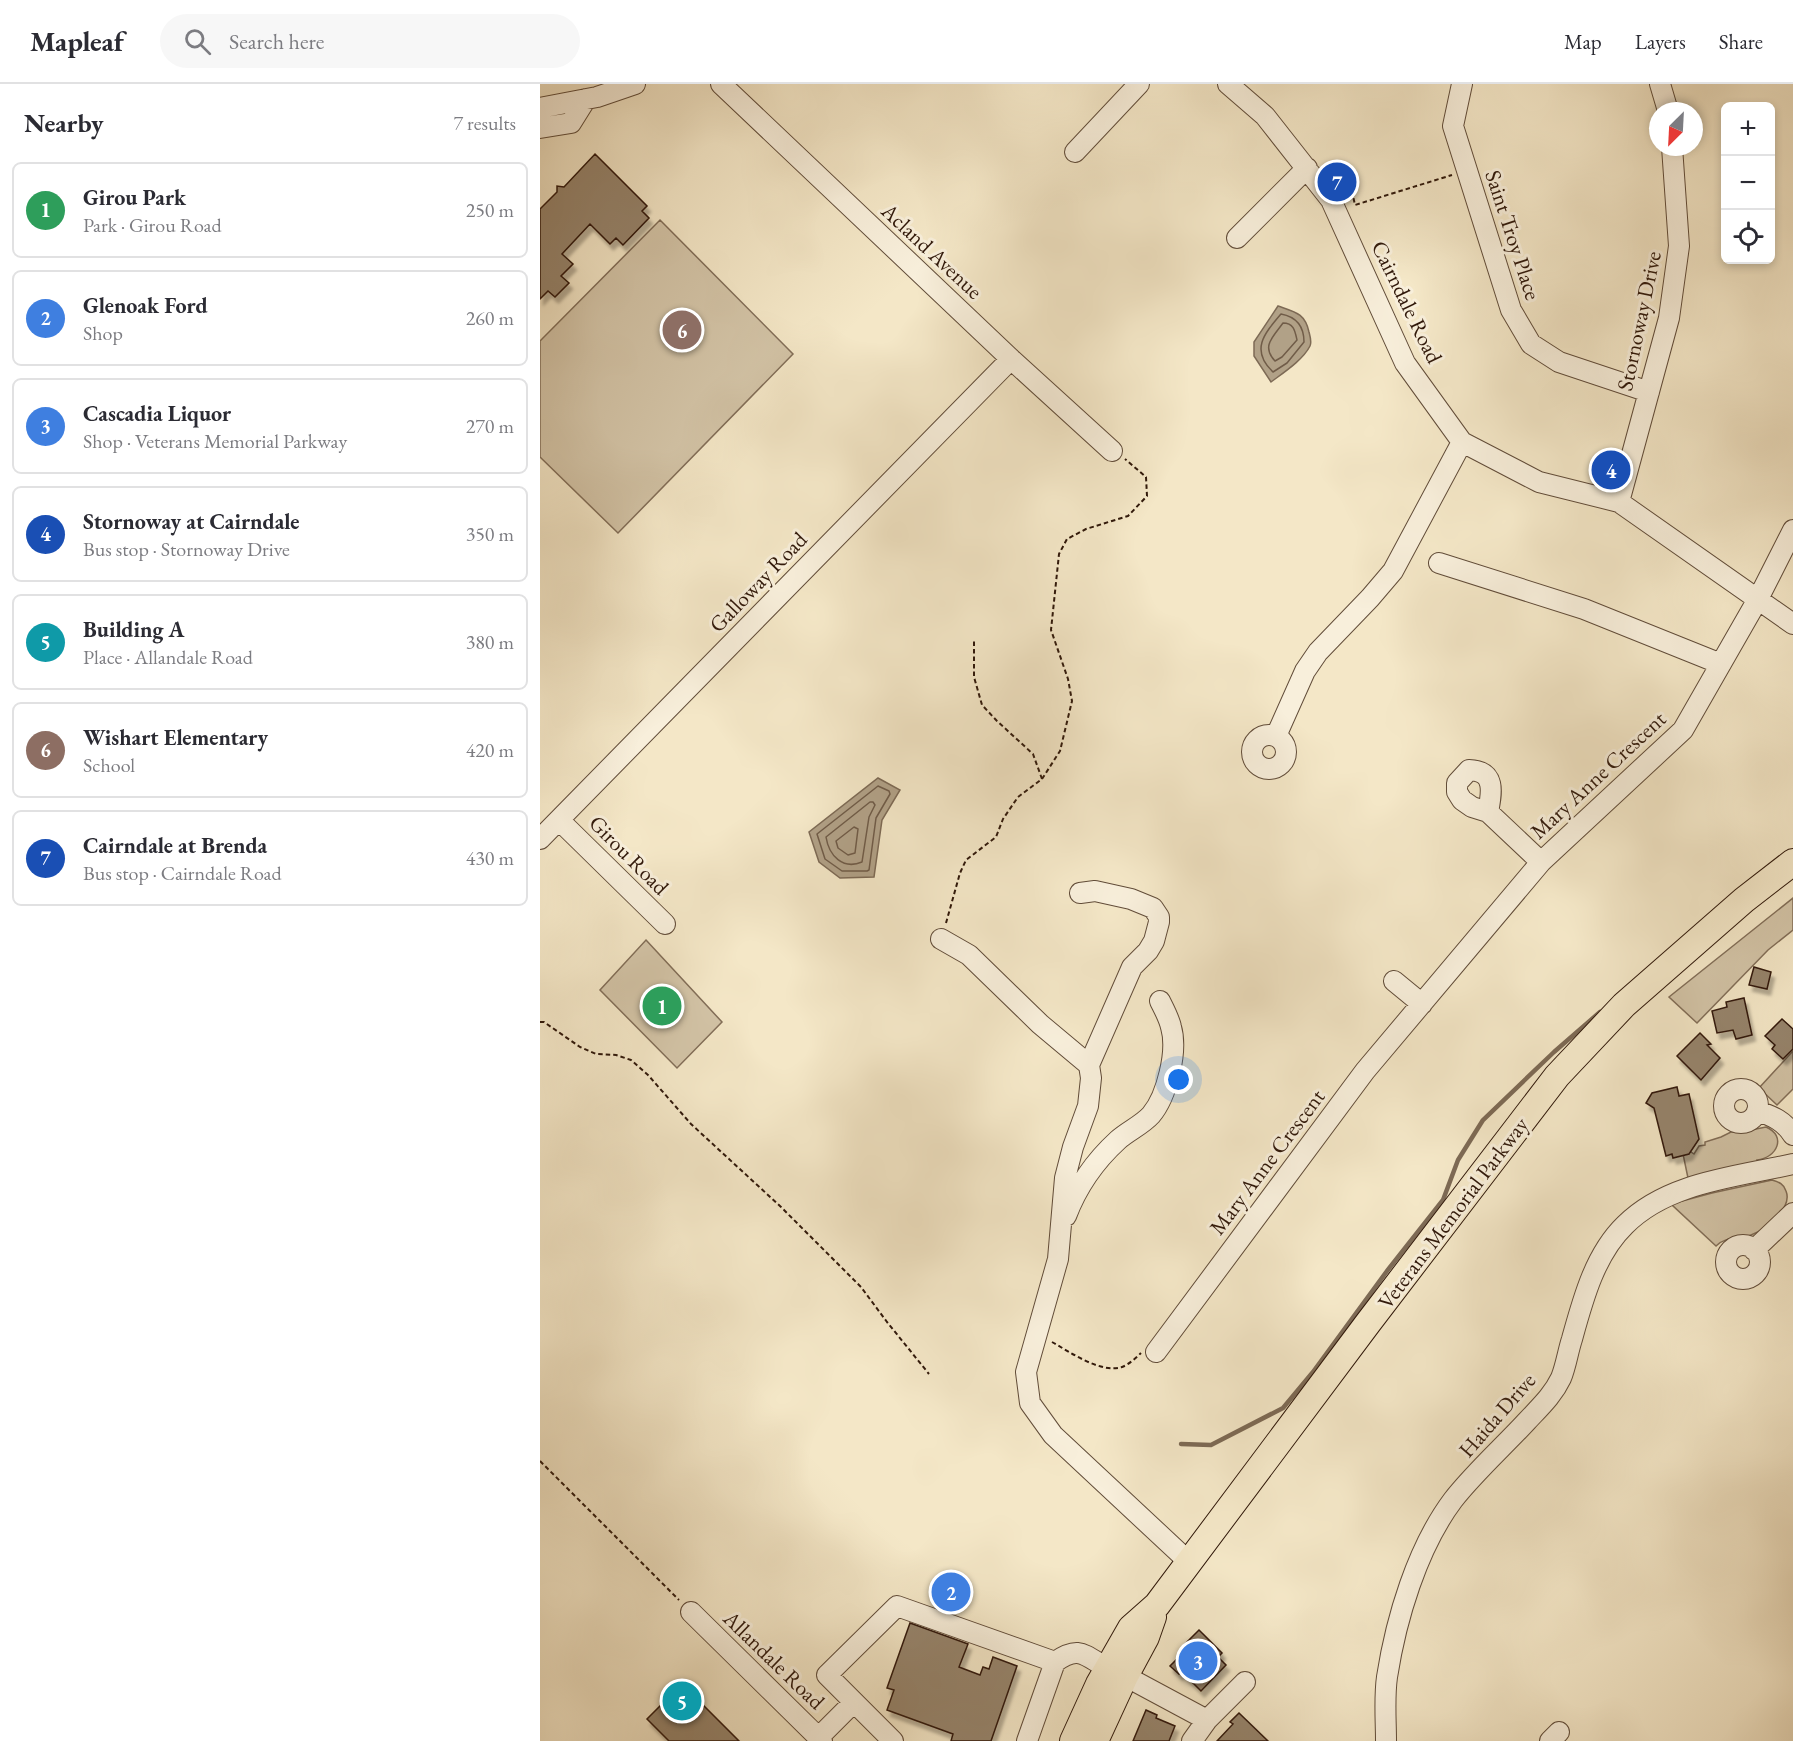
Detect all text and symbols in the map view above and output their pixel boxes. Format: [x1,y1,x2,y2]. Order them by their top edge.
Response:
search box [160,14,580,68]
text: Mapleaf [30,23,124,59]
icon: search [181,25,214,58]
text: Search here [229,27,324,56]
text: Map [1564,28,1602,55]
text: Layers [1635,28,1686,55]
text: Share [1719,28,1763,55]
north arrow [1649,102,1703,156]
map controls [1721,102,1775,264]
button: + [1721,102,1775,156]
text: Nearby [24,106,104,140]
text: 7 results [453,110,516,136]
button: − [1721,156,1775,210]
pin: 7 [1318,160,1356,204]
street label: Saint Troy Place [1478,166,1548,304]
text: Girou Park [83,183,186,212]
street label: Acland Avenue [874,196,989,306]
text: 1 [40,197,51,223]
text: 250 m [466,197,514,223]
button: locate [1721,210,1775,264]
text: Park · Girou Road [83,212,222,238]
street label: Cairndale Road [1365,236,1450,369]
street label: Stornoway Drive [1610,248,1668,393]
text: Glenoak Ford [83,291,208,320]
text: 2 [40,305,51,331]
text: 260 m [466,305,514,331]
pin: 6 [662,308,702,352]
text: Shop [83,320,123,346]
text: Cascadia Liquor [83,399,231,428]
text: 3 [40,413,51,439]
text: 270 m [466,413,514,439]
text: Shop · Veterans Memorial Parkway [83,428,347,454]
pin: 4 [1592,448,1630,492]
text: Stornoway at Cairndale [83,507,299,536]
text: 4 [40,521,51,547]
text: 350 m [466,521,514,547]
street label: Galloway Road [703,525,814,639]
text: Bus stop · Stornoway Drive [83,536,290,562]
text: Building A [83,615,184,644]
text: 5 [40,629,51,655]
text: 380 m [466,629,514,655]
text: Place · Allandale Road [83,644,253,670]
street label: Mary Anne Crescent [1524,705,1672,845]
text: Wishart Elementary [83,723,268,752]
text: 6 [40,737,51,763]
text: 420 m [466,737,514,763]
text: School [83,752,135,778]
street label: Girou Road [583,809,676,902]
text: Cairndale at Brenda [83,831,267,860]
text: 7 [40,845,51,871]
text: 430 m [466,845,514,871]
text: Bus stop · Cairndale Road [83,860,282,886]
pin: 1 [642,984,682,1028]
your location [1164,1065,1193,1094]
street label: Mary Anne Crescent [1203,1083,1331,1241]
street label: Veterans Memorial Parkway [1371,1111,1535,1315]
street label: Haida Drive [1452,1366,1542,1463]
pin: 2 [932,1570,970,1614]
street label: Allandale Road [716,1604,832,1716]
pin: 3 [1178,1638,1218,1684]
pin: 5 [662,1678,702,1724]

